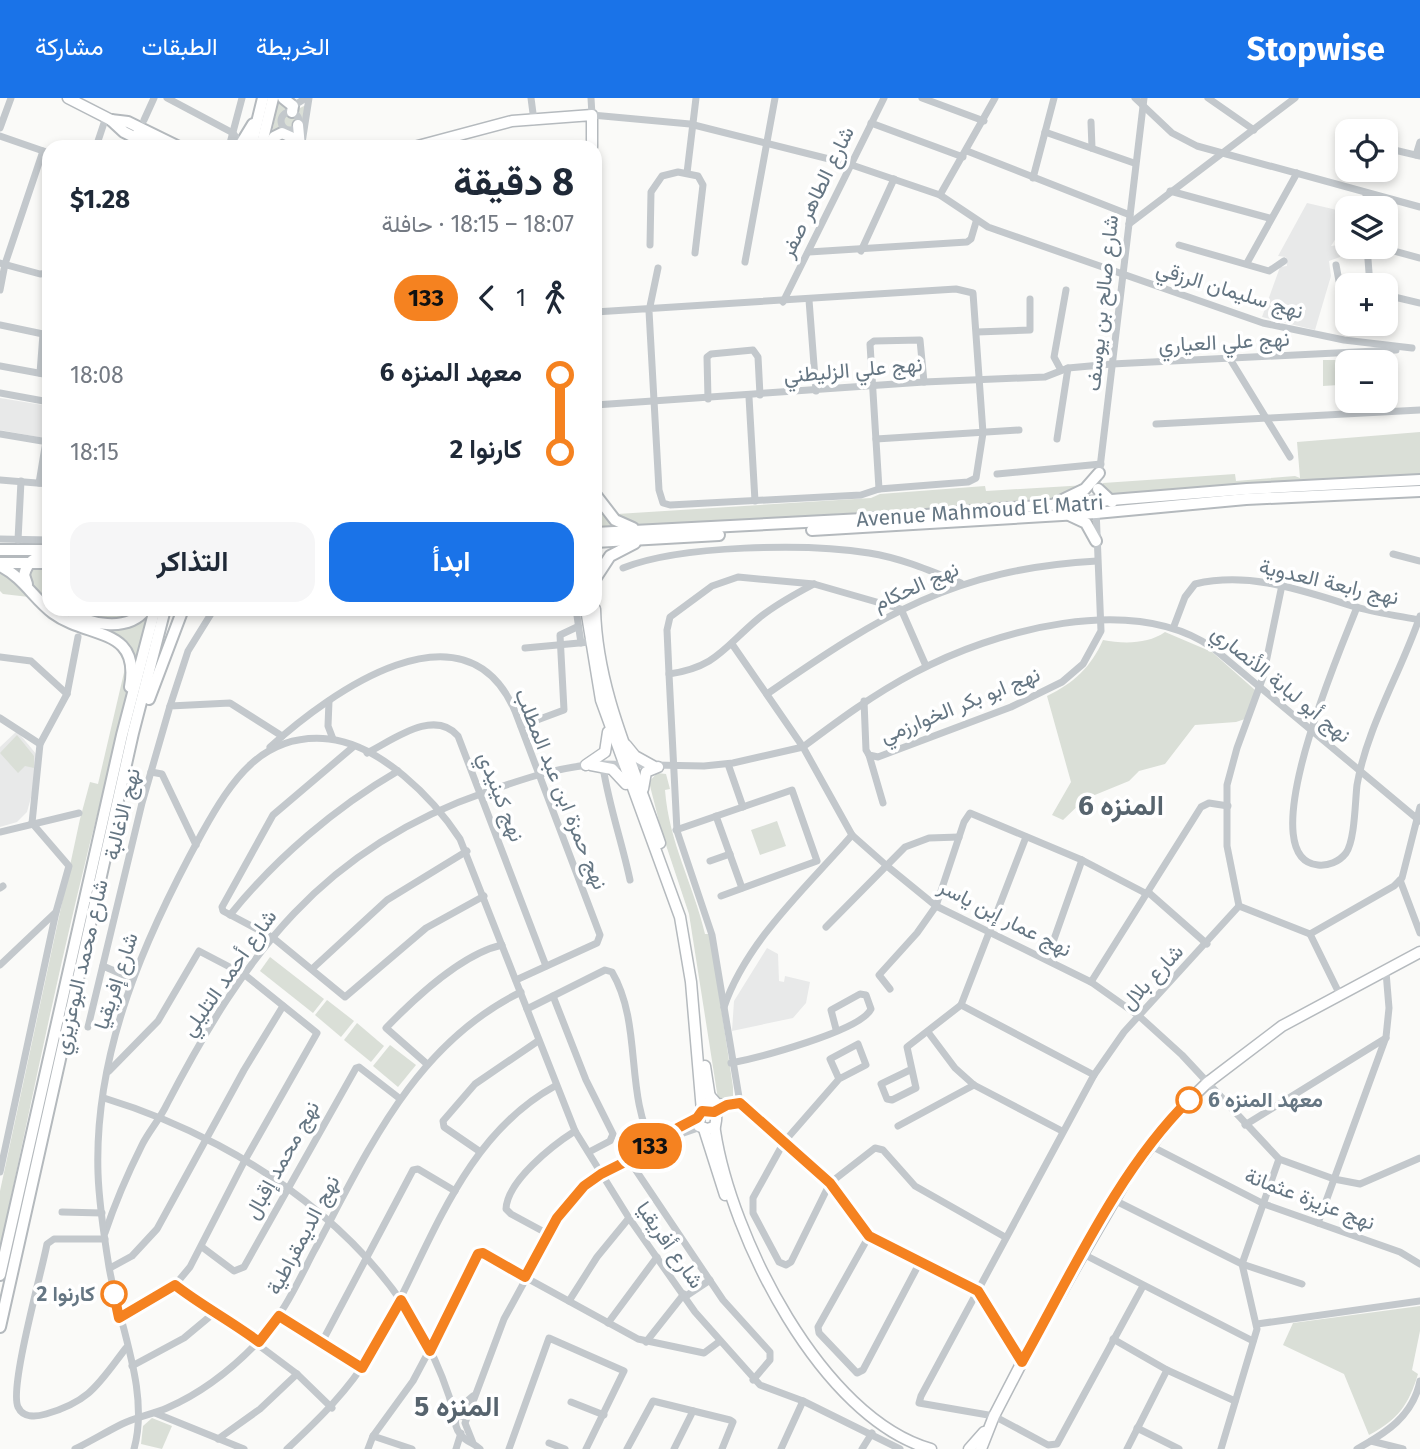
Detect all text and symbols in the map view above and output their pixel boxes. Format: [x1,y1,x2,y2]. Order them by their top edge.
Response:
text: Stopwise [1247,29,1385,69]
text: مشاركة [35,33,103,61]
text: الطبقات [141,33,218,61]
text: الخريطة [256,33,330,61]
map controls [1335,119,1398,413]
button: locate [1335,119,1398,182]
street label: شارع الطاهر صفر [774,122,861,263]
text: 8 دقيقة [453,159,574,205]
text: $1.28 [70,184,130,215]
button: layers [1335,196,1398,259]
text: 18:07 – 18:15 · حافلة [381,210,574,238]
street label: شارع صالح بن يوسف [1080,214,1125,392]
street label: نهج سليمان الرزقي [1152,255,1307,329]
button: + [1335,273,1398,336]
icon: back [468,279,506,317]
icon: walk [536,279,574,317]
text: 133 [408,284,444,312]
text: 1 [516,284,526,312]
street label: نهج علي العياري [1158,326,1290,362]
button: − [1335,350,1398,413]
street label: نهج علي الزليطني [782,351,924,393]
text: معهد المنزه 6 [380,357,522,388]
text: 18:08 [70,361,124,389]
text: كارنوا 2 [450,434,522,465]
text: 18:15 [70,438,119,466]
street label: Avenue Mahmoud El Matri [855,489,1105,533]
button: التذاكر [70,522,315,602]
button: ابدأ [329,522,574,602]
street label: نهج رابعة العدوية [1256,553,1401,612]
street label: نهج الحكام [869,556,963,617]
street label: نهج أبو لبابة الأنصاري [1203,620,1356,751]
street label: نهج ابو بكر الخوارزمي [876,661,1045,753]
street label: نهج حمزة ابن عبد المطلب [508,685,613,894]
street label: نهج كينيدي [468,748,530,847]
street label: نهج الاغالبة [98,765,147,863]
district label: المنزه 6 [1078,789,1164,823]
street label: نهج عمار إبن ياسر [933,873,1076,964]
street label: شارع محمد البوعزيزي [48,877,118,1058]
street label: شارع أحمد التليلي [176,904,286,1044]
street label: شارع إفريقيا [88,929,145,1033]
street label: شارع بلال [1115,939,1190,1016]
marker: معهد المنزه 6 [1176,1087,1202,1113]
place label: معهد المنزه 6 [1208,1087,1323,1113]
street label: نهج محمد إقبال [239,1096,326,1224]
line badge: 133 [610,1123,690,1169]
text: 133 [632,1132,668,1160]
street label: نهج عزيزة عثمانة [1241,1162,1379,1237]
street label: نهج الديمقراطية [261,1171,346,1300]
street label: شارع أفريقيا [630,1196,709,1294]
place label: كارنوا 2 [37,1281,95,1307]
marker: كارنوا 2 [101,1281,127,1307]
district label: المنزه 5 [414,1390,500,1424]

